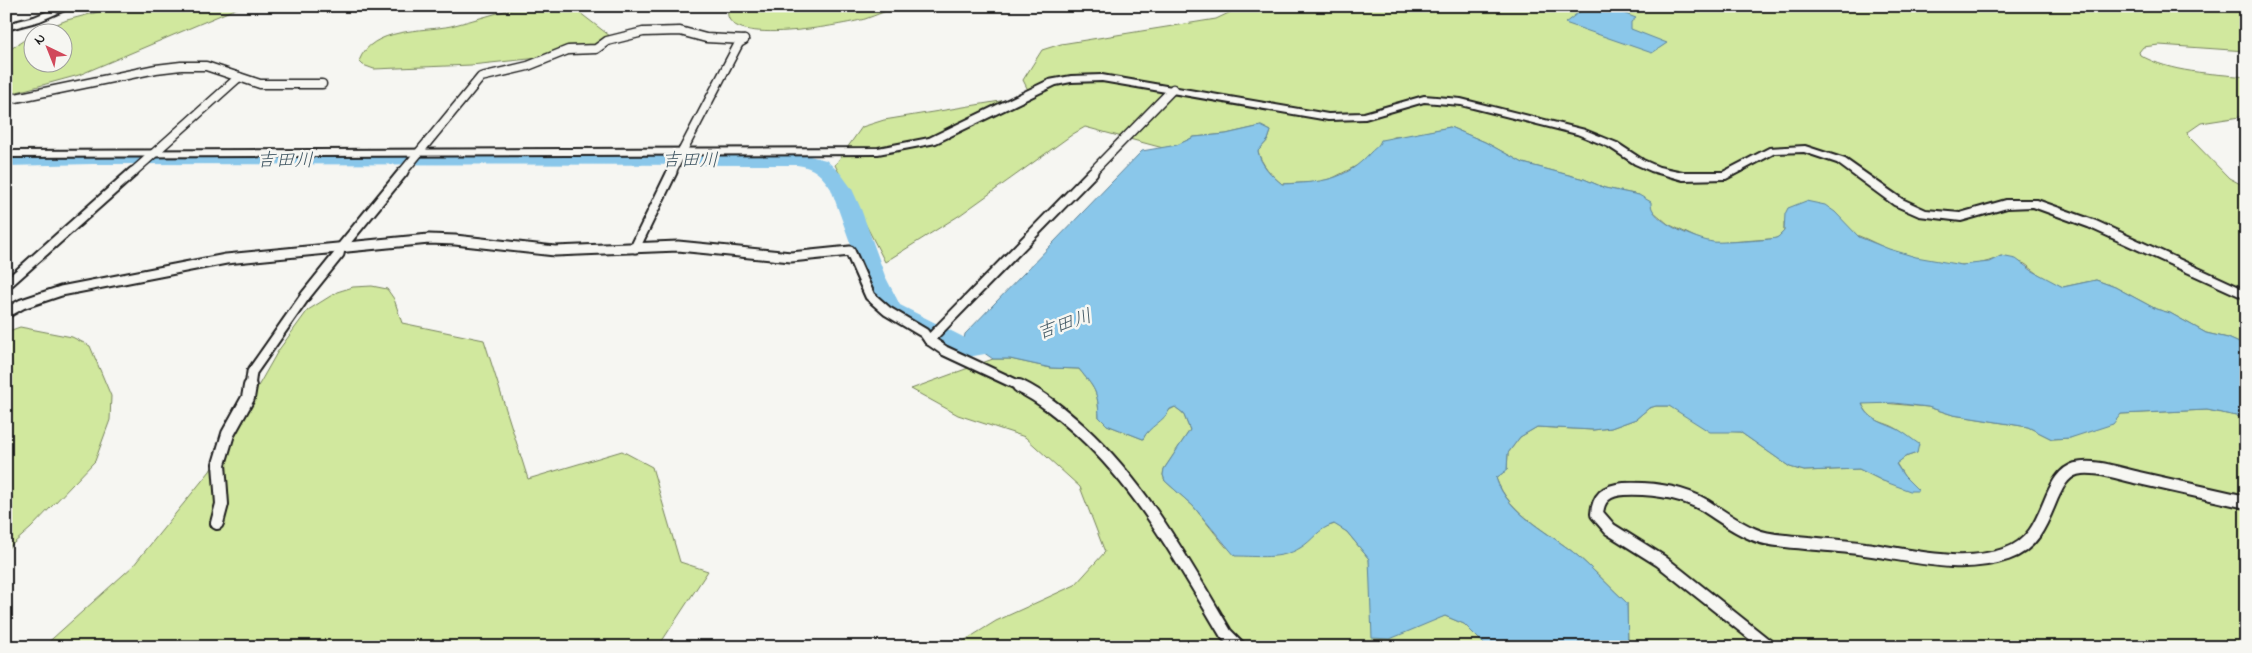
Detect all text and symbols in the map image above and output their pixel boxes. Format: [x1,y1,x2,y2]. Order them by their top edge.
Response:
north arrow [22,22,72,72]
text: N [30,29,51,50]
water label: 吉田川 [256,148,314,175]
water label: 吉田川 [661,148,719,175]
water label: 吉田川 [1033,303,1096,347]

